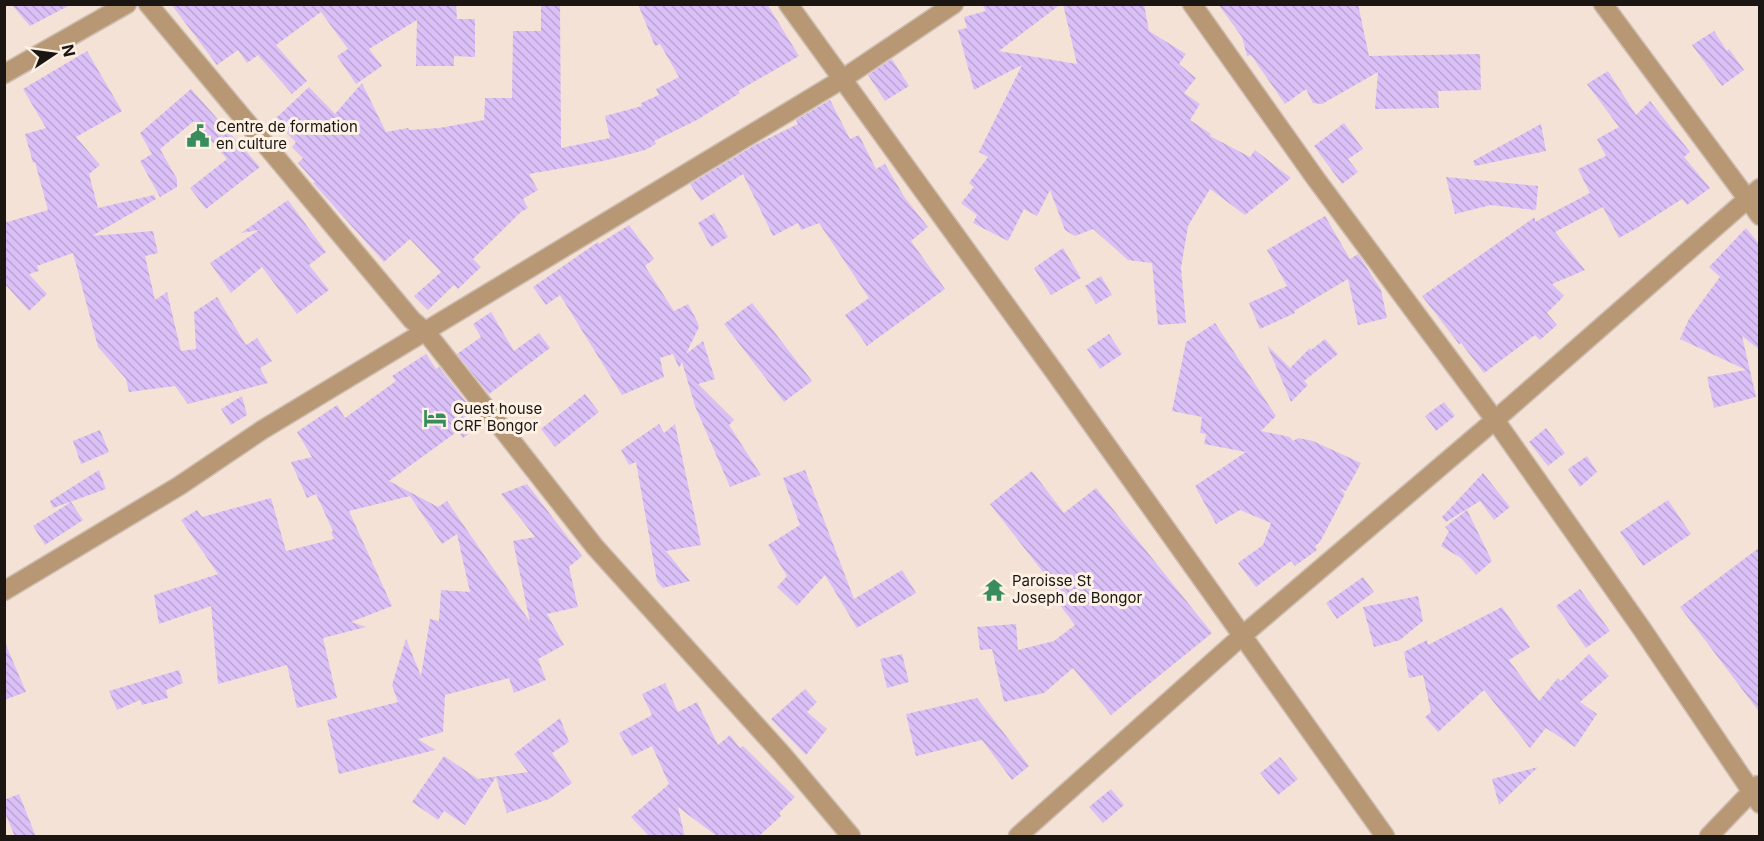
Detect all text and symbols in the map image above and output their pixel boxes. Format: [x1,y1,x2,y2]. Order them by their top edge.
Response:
north arrow [24,24,84,84]
text: N [57,42,80,59]
place label: Centre de formation en culture [216,117,358,153]
public building icon: Centre de formation en culture [185,123,211,149]
place label: Guest house CRF Bongor [453,399,542,435]
hotel icon: Guest house CRF Bongor [422,405,448,431]
place label: Paroisse St Joseph de Bongor [1012,571,1143,607]
temple icon: Paroisse St Joseph de Bongor [981,577,1007,603]

